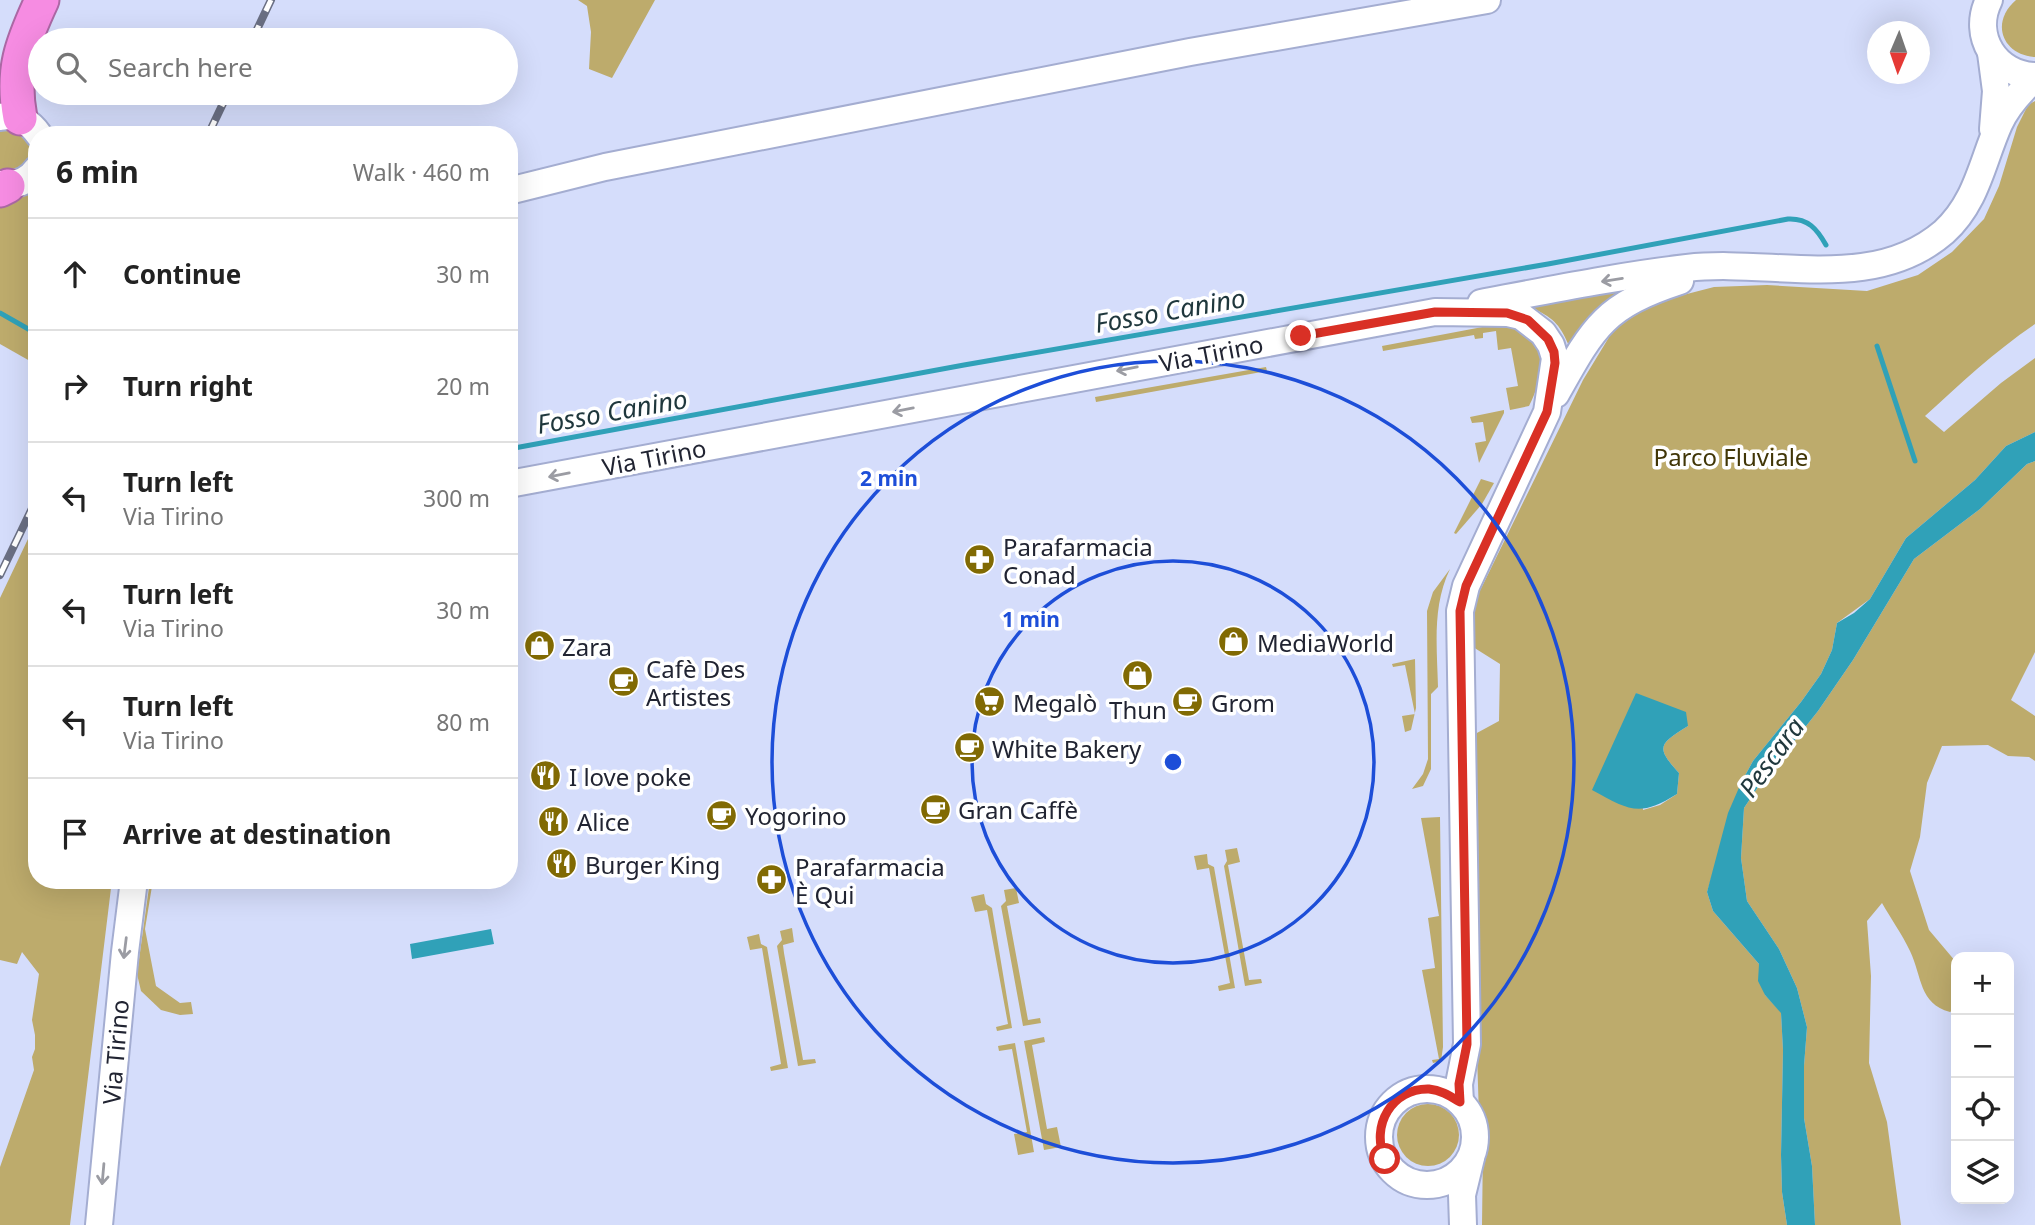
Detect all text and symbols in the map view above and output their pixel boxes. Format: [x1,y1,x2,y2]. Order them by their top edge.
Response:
north arrow [1867,21,1930,84]
search box [28,28,518,105]
icon: search [52,48,90,86]
text: Search here [108,49,253,85]
text: 6 min [56,151,139,192]
text: Walk · 460 m [353,156,490,188]
icon: ahead [56,255,94,293]
text: Continue [123,256,241,292]
text: 30 m [436,258,490,290]
one-way arrow [1601,274,1624,287]
water label: Fosso Canino [1092,279,1248,341]
route end [1285,320,1316,351]
street label: Via Tirino [1156,327,1266,379]
one-way arrow [1116,362,1139,376]
icon: right [56,367,94,405]
text: Turn right [123,368,253,404]
text: 20 m [436,370,490,402]
water label: Fosso Canino [534,380,690,442]
one-way arrow [892,404,915,418]
street label: Via Tirino [599,431,709,483]
park label: Parco Fluviale [1654,440,1808,473]
text: Turn left [123,464,234,500]
text: 2 min [860,464,918,492]
one-way arrow [548,468,571,482]
icon: left [56,479,94,517]
text: 300 m [423,482,490,514]
text: Via Tirino [123,500,224,532]
place label: Parafarmacia Conad [1003,530,1153,591]
pharmacy icon: Parafarmacia Conad [963,543,997,577]
text: Turn left [123,576,234,612]
icon: left [56,591,94,629]
text: 30 m [436,594,490,626]
text: 1 min [1002,605,1060,633]
text: Via Tirino [123,612,224,644]
shop icon: MediaWorld [1217,625,1251,659]
place label: MediaWorld [1257,626,1394,659]
shop icon: Zara [522,629,556,663]
place label: Zara [562,630,612,663]
place label: Cafè Des Artistes [646,652,745,713]
shop icon: Thun [1121,658,1155,692]
cafe icon: Cafè Des Artistes [606,665,640,699]
supermarket icon: Megalò [973,685,1007,719]
cafe icon: Grom [1171,685,1205,719]
place label: Megalò [1013,686,1097,719]
place label: Grom [1211,686,1275,719]
text: Turn left [123,688,234,724]
place label: Thun [1109,693,1167,726]
icon: left [56,703,94,741]
text: 80 m [436,706,490,738]
water label: Pescara [1730,710,1812,804]
text: Via Tirino [123,724,224,756]
cafe icon: White Bakery [952,731,986,765]
place label: White Bakery [992,732,1142,765]
centre of rings [1161,750,1185,774]
restaurant icon: I love poke [529,759,563,793]
place label: I love poke [569,760,691,793]
cafe icon: Gran Caffè [918,792,952,826]
place label: Gran Caffè [958,793,1078,826]
cafe icon: Yogorino [705,798,739,832]
place label: Yogorino [745,799,847,832]
restaurant icon: Alice [537,804,571,838]
place label: Alice [577,805,630,838]
icon: arrive [56,815,94,853]
text: Arrive at destination [123,816,392,852]
restaurant icon: Burger King [545,847,579,881]
place label: Burger King [585,848,720,881]
place label: Parafarmacia È Qui [795,850,945,911]
pharmacy icon: Parafarmacia È Qui [755,863,789,897]
one-way arrow [119,936,132,959]
map controls [1951,952,2014,1204]
button: + [1951,952,2014,1015]
street label: Via Tirino [94,998,136,1106]
button: − [1951,1015,2014,1078]
button: locate [1951,1078,2014,1141]
button: layers [1951,1141,2014,1204]
route start [1369,1143,1400,1174]
one-way arrow [97,1163,110,1185]

